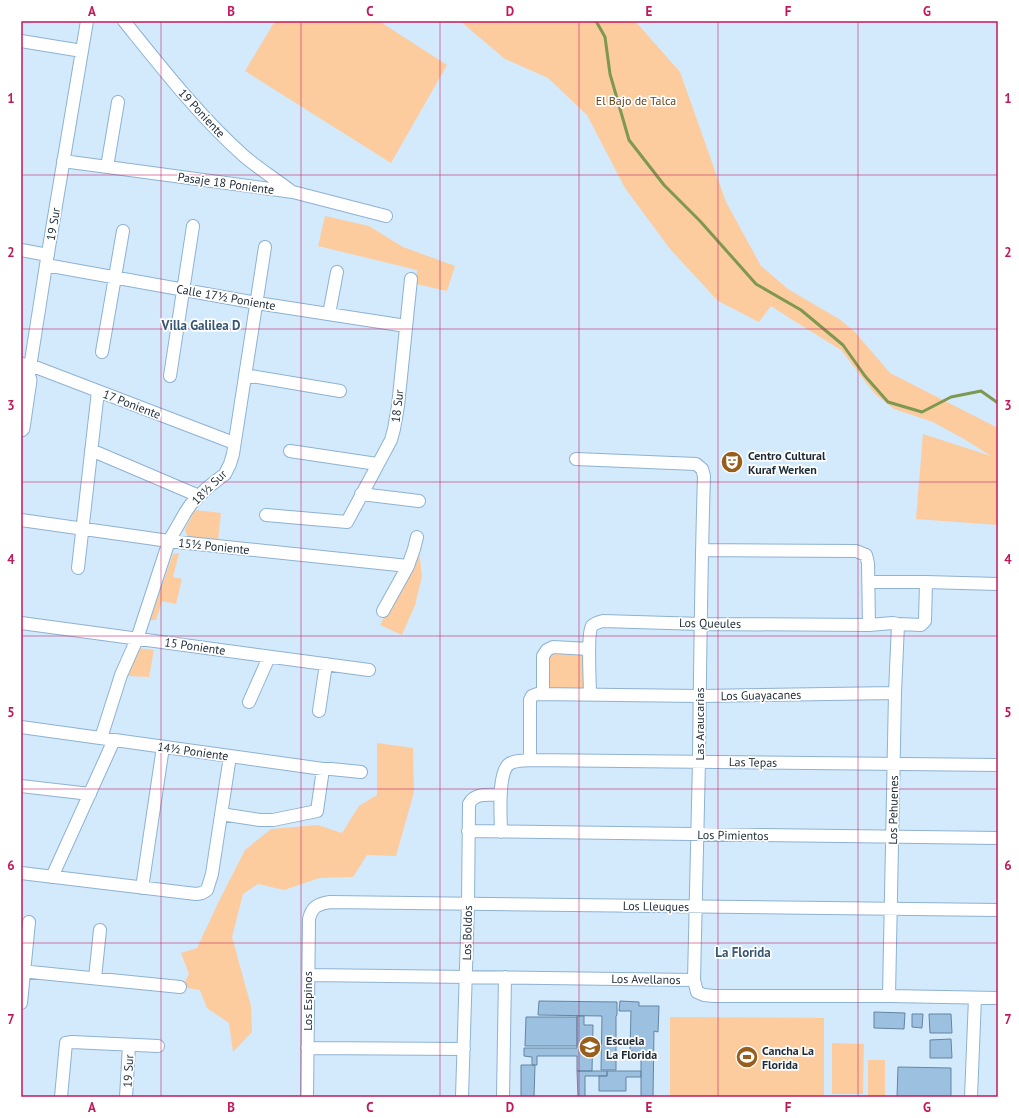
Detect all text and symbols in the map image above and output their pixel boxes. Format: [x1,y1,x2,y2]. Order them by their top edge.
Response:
text: A [88,3,96,20]
text: B [227,3,235,20]
text: C [366,3,374,20]
text: D [506,3,514,20]
text: E [646,3,653,20]
text: F [785,3,792,20]
text: G [923,3,931,20]
street label: 19 Poniente [176,85,228,141]
text: 1 [7,90,15,107]
text: 1 [1004,90,1012,107]
park label: El Bajo de Talca [596,93,676,108]
street label: Pasaje 18 Poniente [177,169,275,197]
street label: 19 Sur [43,206,63,242]
text: 2 [7,244,15,261]
text: 2 [1004,244,1012,261]
street label: Calle 17½ Poniente [175,281,277,313]
district label: Villa Galilea D [161,317,240,334]
street label: 17 Poniente [101,386,163,422]
street label: 18 Sur [388,389,406,423]
text: 3 [7,397,15,414]
text: 3 [1004,397,1012,414]
place label: Centro Cultural Kuraf Werken [748,448,826,477]
theatre icon: Centro Cultural Kuraf Werken [719,449,745,475]
street label: 18½ Sur [188,466,230,508]
street label: 15½ Poniente [178,535,250,557]
text: 4 [7,551,15,568]
text: 4 [1004,551,1012,568]
street label: Los Queules [679,615,741,631]
street label: 15 Poniente [164,634,226,658]
street label: Los Guayacanes [721,687,801,703]
street label: Las Araucarias [692,688,707,760]
text: 5 [7,704,15,721]
text: 5 [1004,704,1012,721]
street label: 14½ Poniente [156,739,230,763]
street label: Las Tepas [729,754,777,770]
street label: Los Pehuenes [885,775,901,845]
street label: Los Pimientos [697,827,769,843]
text: 6 [7,857,15,874]
text: 6 [1004,857,1012,874]
street label: Los Lleuques [623,898,689,914]
street label: Los Boldos [459,905,475,961]
district label: La Florida [715,944,771,961]
street label: Los Espinos [300,971,315,1031]
street label: Los Avellanos [611,971,681,987]
text: 7 [7,1011,15,1028]
text: 7 [1004,1011,1012,1028]
place label: Escuela La Florida [606,1033,657,1062]
school or university icon: Escuela La Florida [577,1034,603,1060]
place label: Cancha La Florida [762,1043,814,1072]
sports icon: Cancha La Florida [734,1044,760,1070]
street label: 19 Sur [120,1054,136,1088]
text: A [88,1099,96,1116]
text: B [227,1099,235,1116]
text: C [366,1099,374,1116]
text: D [506,1099,514,1116]
text: E [646,1099,653,1116]
text: F [785,1099,792,1116]
text: G [923,1099,931,1116]

